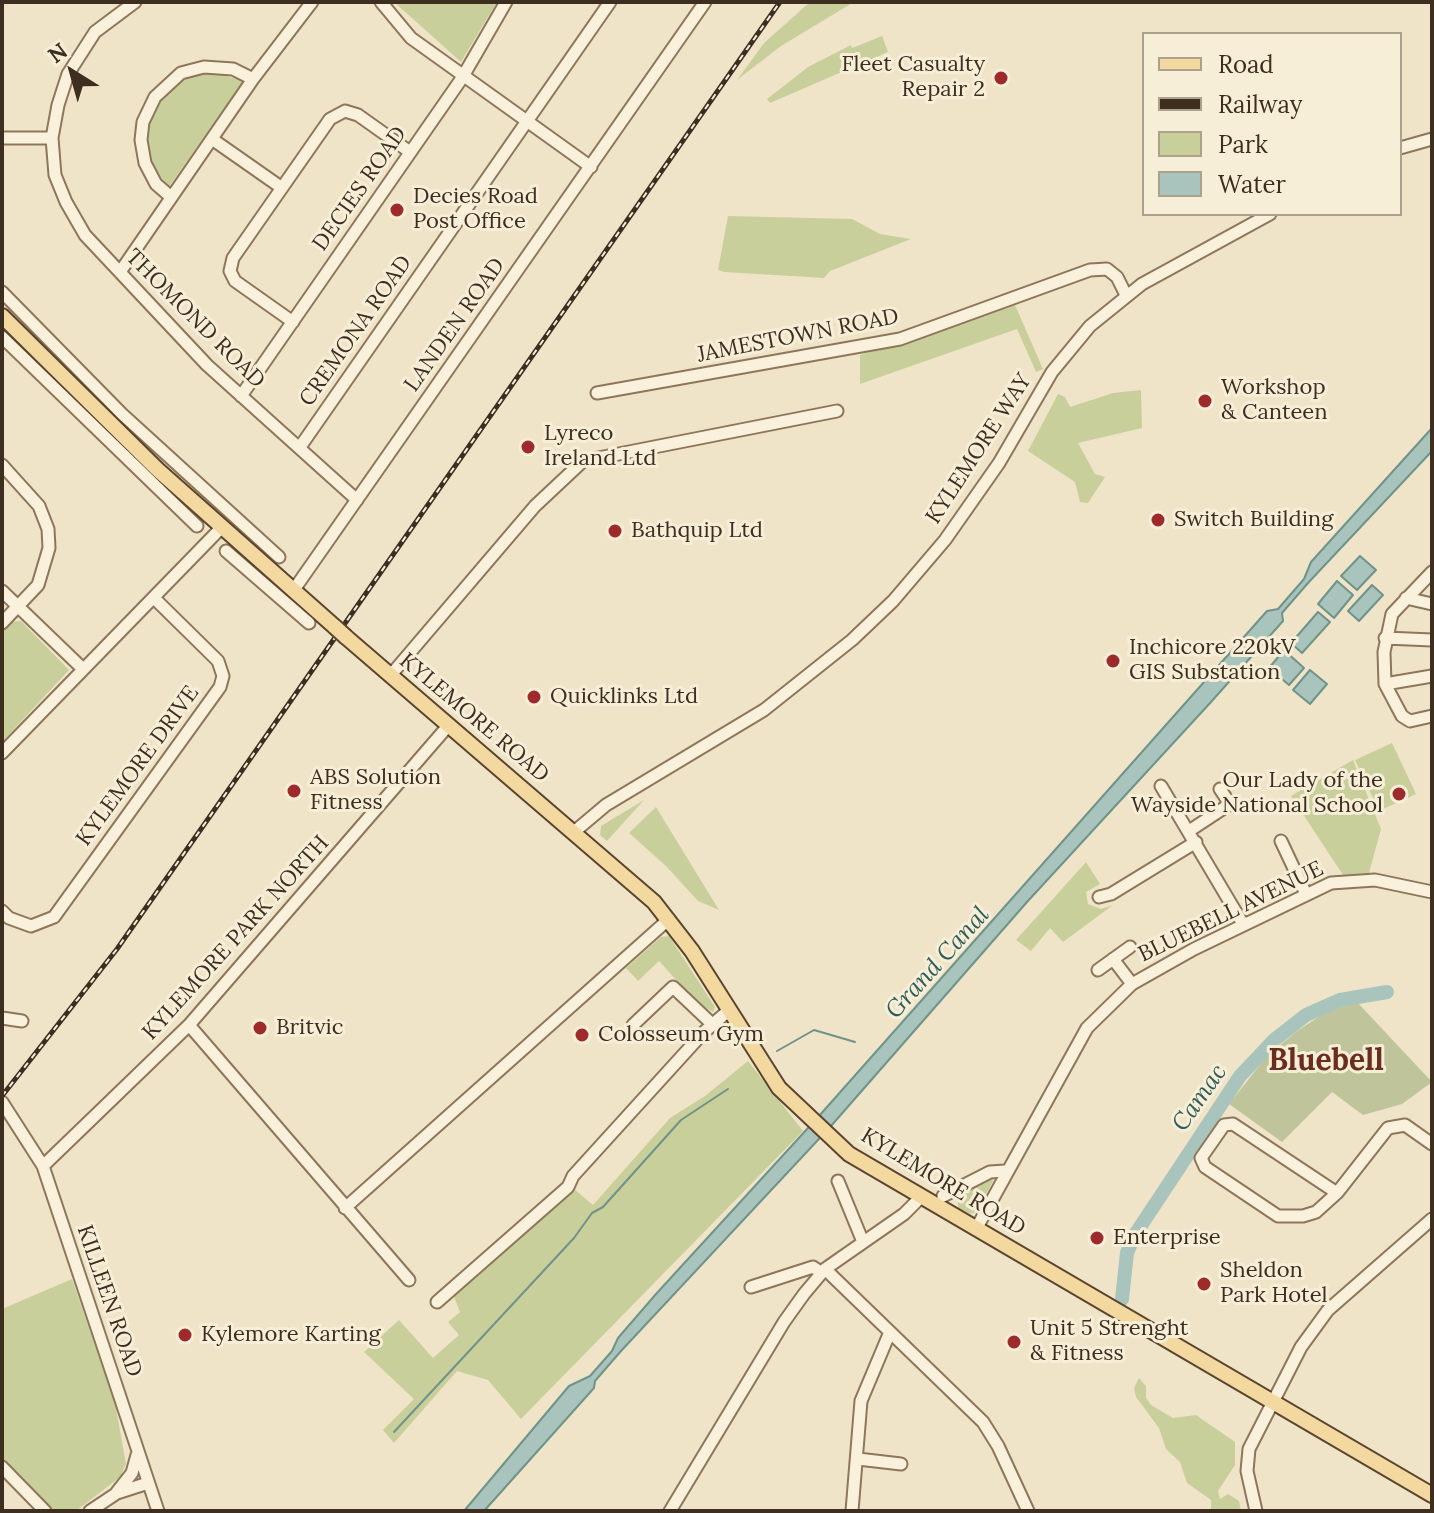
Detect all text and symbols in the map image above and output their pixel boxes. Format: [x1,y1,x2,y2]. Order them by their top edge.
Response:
north arrow [32,32,112,112]
legend [1142,32,1402,216]
text: N [42,37,73,69]
text: Road [1218,49,1274,80]
place label: Fleet Casualty Repair 2 [842,52,985,104]
marker: Fleet Casualty Repair 2 [992,69,1010,87]
text: Railway [1218,89,1302,120]
street label: DECIES ROAD [307,122,413,256]
text: Park [1218,129,1268,160]
text: Water [1218,169,1286,200]
place label: Decies Road Post Office [413,184,538,236]
marker: Decies Road Post Office [388,201,406,219]
street label: THOMOND ROAD [120,244,270,394]
street label: CREMONA ROAD [294,251,418,411]
street label: LANDEN ROAD [399,253,511,397]
street label: JAMESTOWN ROAD [695,304,901,368]
street label: KYLEMORE WAY [921,369,1037,529]
place label: Workshop & Canteen [1221,375,1328,426]
marker: Workshop & Canteen [1196,392,1214,410]
place label: Lyreco Ireland Ltd [544,421,657,472]
marker: Lyreco Ireland Ltd [519,438,537,456]
place label: Switch Building [1174,507,1333,533]
marker: Switch Building [1149,511,1167,529]
place label: Bathquip Ltd [631,518,763,544]
marker: Bathquip Ltd [606,522,624,540]
place label: Inchicore 220kV GIS Substation [1129,635,1295,686]
street label: KYLEMORE ROAD [394,648,554,788]
marker: Inchicore 220kV GIS Substation [1104,652,1122,670]
street label: KYLEMORE DRIVE [71,681,205,851]
place label: Quicklinks Ltd [550,684,698,710]
marker: Quicklinks Ltd [525,688,543,706]
place label: ABS Solution Fitness [310,765,441,816]
place label: Our Lady of the Wayside National School [1131,768,1383,820]
marker: ABS Solution Fitness [285,782,303,800]
marker: Our Lady of the Wayside National School [1390,785,1408,803]
street label: KYLEMORE PARK NORTH [137,830,335,1046]
street label: BLUEBELL AVENUE [1134,856,1328,968]
water label: Grand Canal [880,901,996,1025]
place label: Britvic [276,1015,343,1041]
marker: Britvic [251,1019,269,1037]
place label: Colosseum Gym [598,1022,764,1048]
marker: Colosseum Gym [573,1026,591,1044]
district label: Bluebell [1268,1043,1384,1079]
water label: Camac [1167,1059,1233,1137]
street label: KYLEMORE ROAD [856,1122,1030,1242]
street label: KILLEEN ROAD [71,1222,147,1380]
place label: Enterprise [1113,1225,1221,1251]
marker: Enterprise [1088,1229,1106,1247]
place label: Sheldon Park Hotel [1220,1258,1328,1310]
marker: Sheldon Park Hotel [1195,1275,1213,1293]
place label: Unit 5 Strenght & Fitness [1030,1316,1188,1368]
place label: Kylemore Karting [201,1322,381,1348]
marker: Kylemore Karting [176,1326,194,1344]
marker: Unit 5 Strenght & Fitness [1005,1333,1023,1351]

